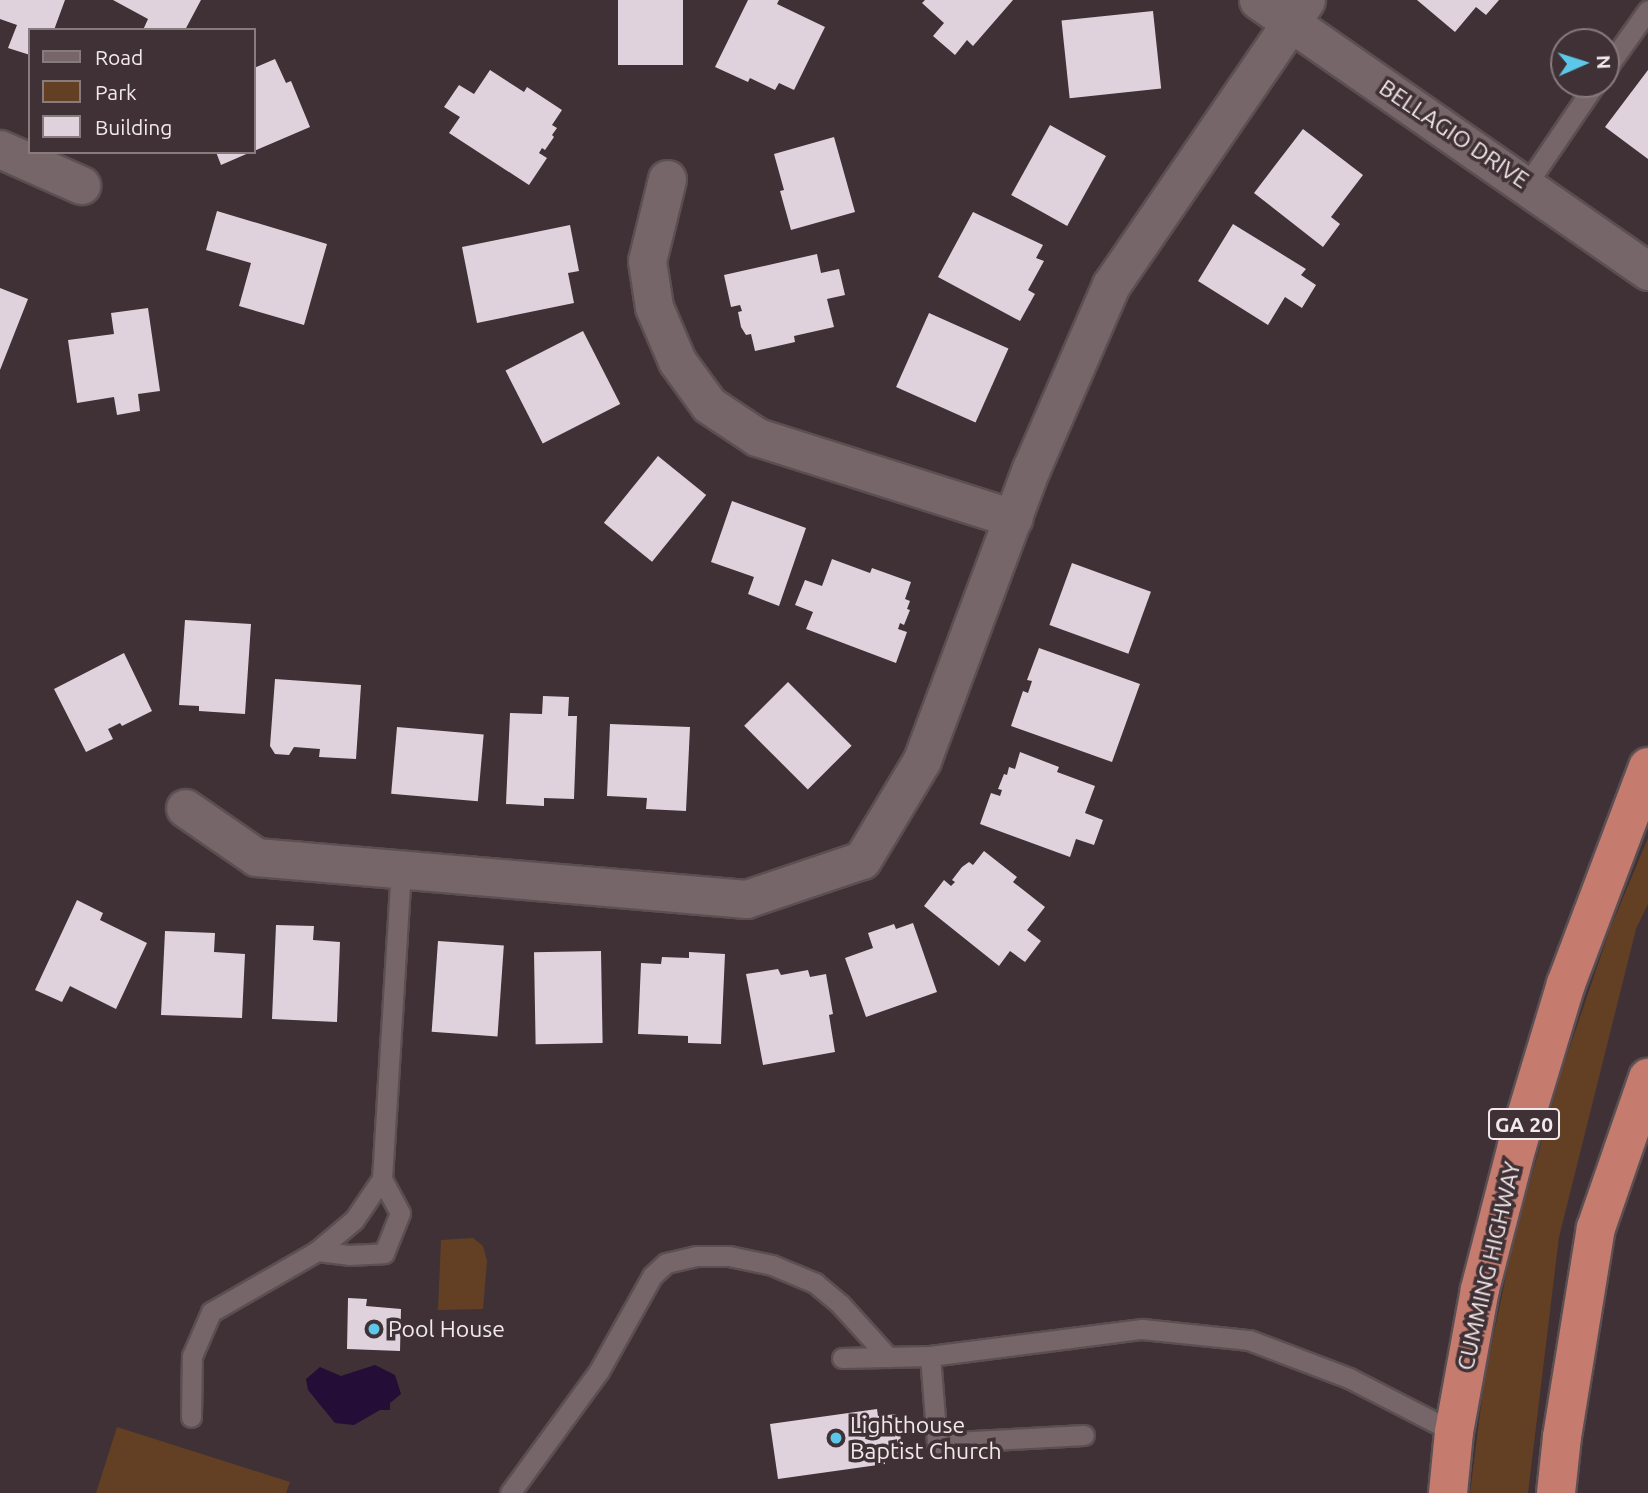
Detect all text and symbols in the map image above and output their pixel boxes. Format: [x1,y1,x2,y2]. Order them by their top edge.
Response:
legend [28,28,256,154]
north arrow [1550,28,1620,98]
text: Road [95,45,143,69]
text: N [1593,54,1615,70]
street label: BELLAGIO DRIVE [1374,74,1534,194]
text: Park [95,80,137,104]
text: Building [95,115,172,139]
road number: GA 20 [1487,1106,1561,1142]
street label: CUMMING HIGHWAY [1452,1159,1526,1373]
place label: Pool House [388,1315,505,1343]
marker: Pool House [366,1321,382,1337]
place label: Lighthouse Baptist Church [850,1411,1002,1465]
marker: Lighthouse Baptist Church [828,1430,844,1446]

